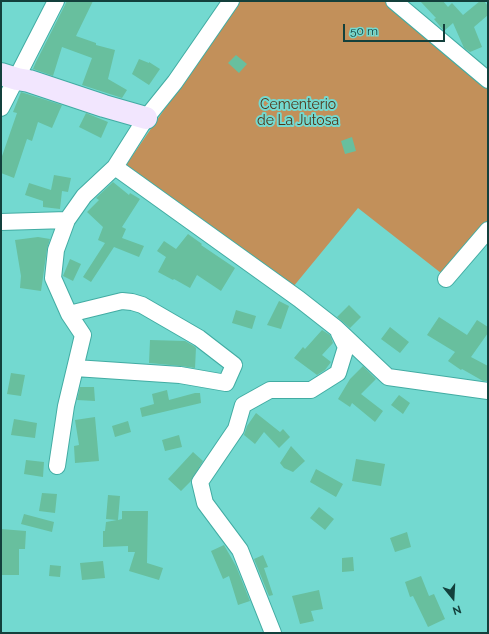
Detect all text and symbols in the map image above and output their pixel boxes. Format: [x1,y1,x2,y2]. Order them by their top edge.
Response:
scale bar [345,16,447,42]
text: 50 m [350,24,378,38]
park label: Cementerio de La Jutosa [257,97,339,130]
north arrow [433,578,473,618]
text: N [451,602,463,617]

